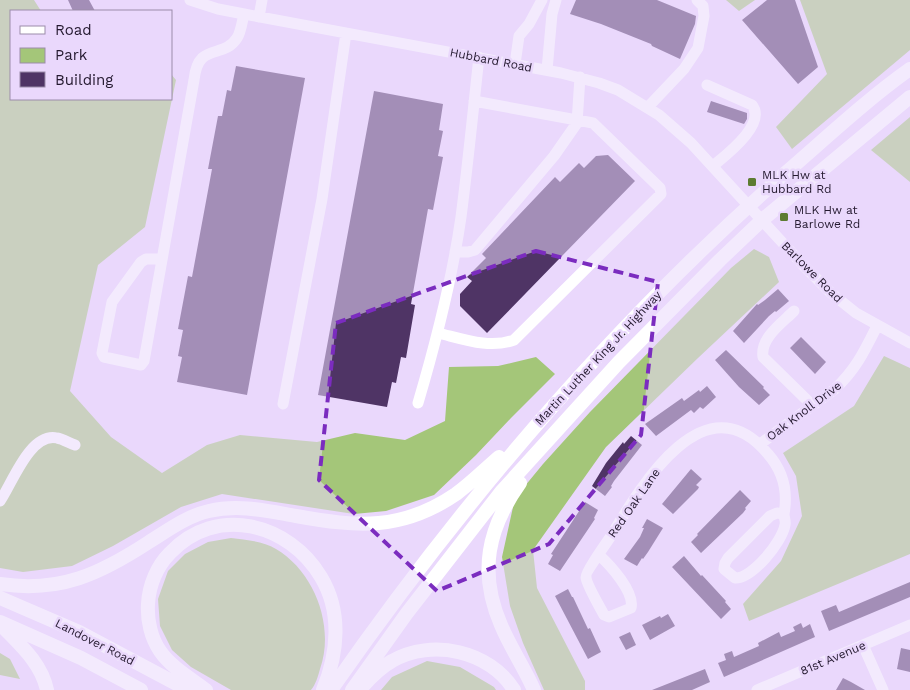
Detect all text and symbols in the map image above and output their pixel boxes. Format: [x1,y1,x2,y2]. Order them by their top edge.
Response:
legend [10,10,172,100]
text: Road [55,21,92,39]
street label: Hubbard Road [449,45,533,75]
text: Park [55,46,88,64]
text: Building [55,71,113,89]
place label: MLK Hw at Hubbard Rd [762,168,832,196]
marker: MLK Hw at Hubbard Rd [746,176,758,188]
place label: MLK Hw at Barlowe Rd [794,203,860,231]
marker: MLK Hw at Barlowe Rd [778,211,790,223]
street label: Barlowe Road [779,239,845,305]
street label: Martin Luther King Jr. Highway [532,287,665,428]
street label: Oak Knoll Drive [764,378,844,444]
street label: Red Oak Lane [605,466,663,540]
street label: Landover Road [53,616,137,668]
street label: 81st Avenue [798,638,868,678]

